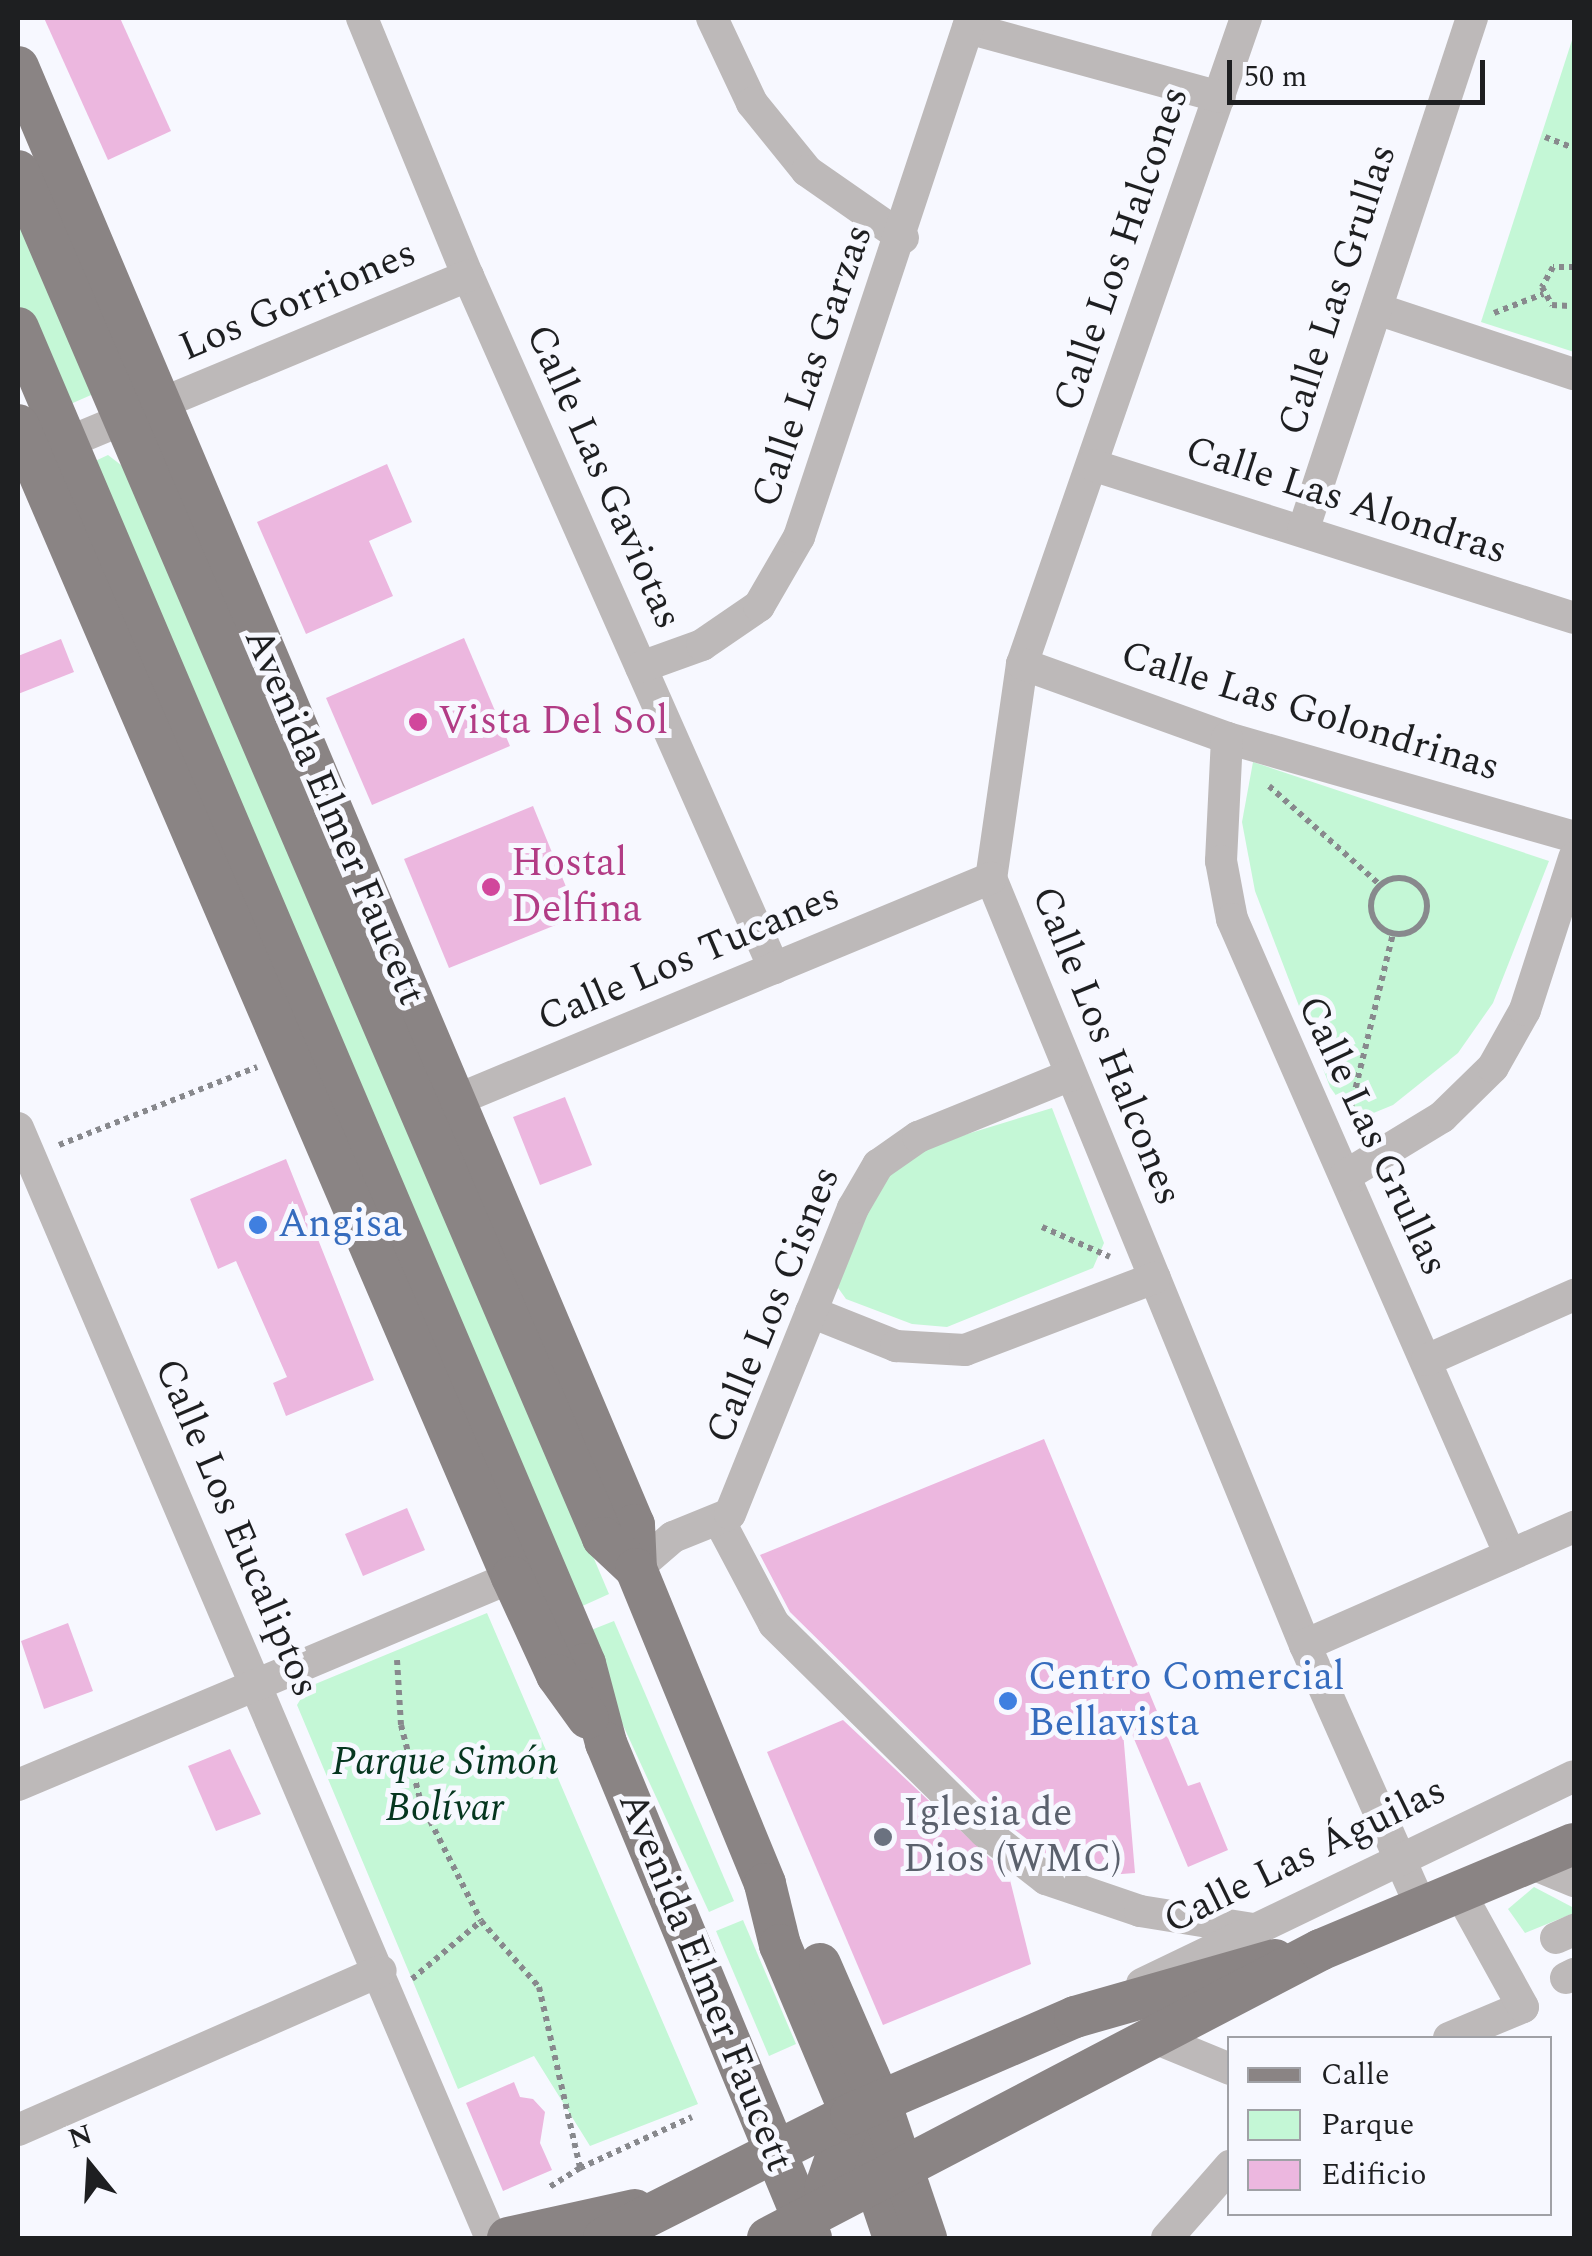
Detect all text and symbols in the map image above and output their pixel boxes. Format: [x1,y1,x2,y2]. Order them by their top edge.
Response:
scale bar [1232,40,1490,102]
text: 50 m [1244,54,1307,100]
street label: Calle Los Halcones [1044,81,1200,417]
street label: Calle Las Grullas [1268,139,1408,441]
street label: Calle Las Garzas [742,218,884,514]
street label: Los Gorriones [173,230,423,372]
street label: Calle Las Gaviotas [514,317,692,637]
street label: Calle Las Alondras [1179,426,1513,576]
street label: Avenida Elmer Faucett [233,621,435,1013]
street label: Calle Las Golondrinas [1115,632,1505,792]
place label: Vista Del Sol [438,698,668,746]
marker: Vista Del Sol [407,711,429,733]
place label: Hostal Delfina [511,840,642,934]
street label: Calle Los Tucanes [531,873,847,1043]
marker: Hostal Delfina [480,876,502,898]
street label: Calle Los Halcones [1020,880,1192,1212]
street label: Calle Las Grullas [1286,989,1458,1283]
street label: Calle Los Cisnes [697,1160,851,1450]
place label: Angisa [278,1201,402,1249]
marker: Angisa [247,1214,269,1236]
street label: Calle Los Eucaliptos [143,1352,329,1704]
place label: Centro Comercial Bellavista [1028,1654,1345,1748]
marker: Centro Comercial Bellavista [997,1690,1019,1712]
park label: Parque Simón Bolívar [332,1739,558,1833]
street label: Calle Las Águilas [1156,1767,1454,1945]
street label: Avenida Elmer Faucett [607,1785,803,2179]
place label: Iglesia de Dios (WMC) [903,1790,1122,1884]
marker: Iglesia de Dios (WMC) [872,1826,894,1848]
legend [1227,2036,1552,2216]
text: Calle [1321,2052,1389,2098]
text: Parque [1321,2102,1414,2148]
text: N [63,2113,98,2161]
north arrow [40,2116,140,2216]
text: Edificio [1321,2152,1426,2198]

